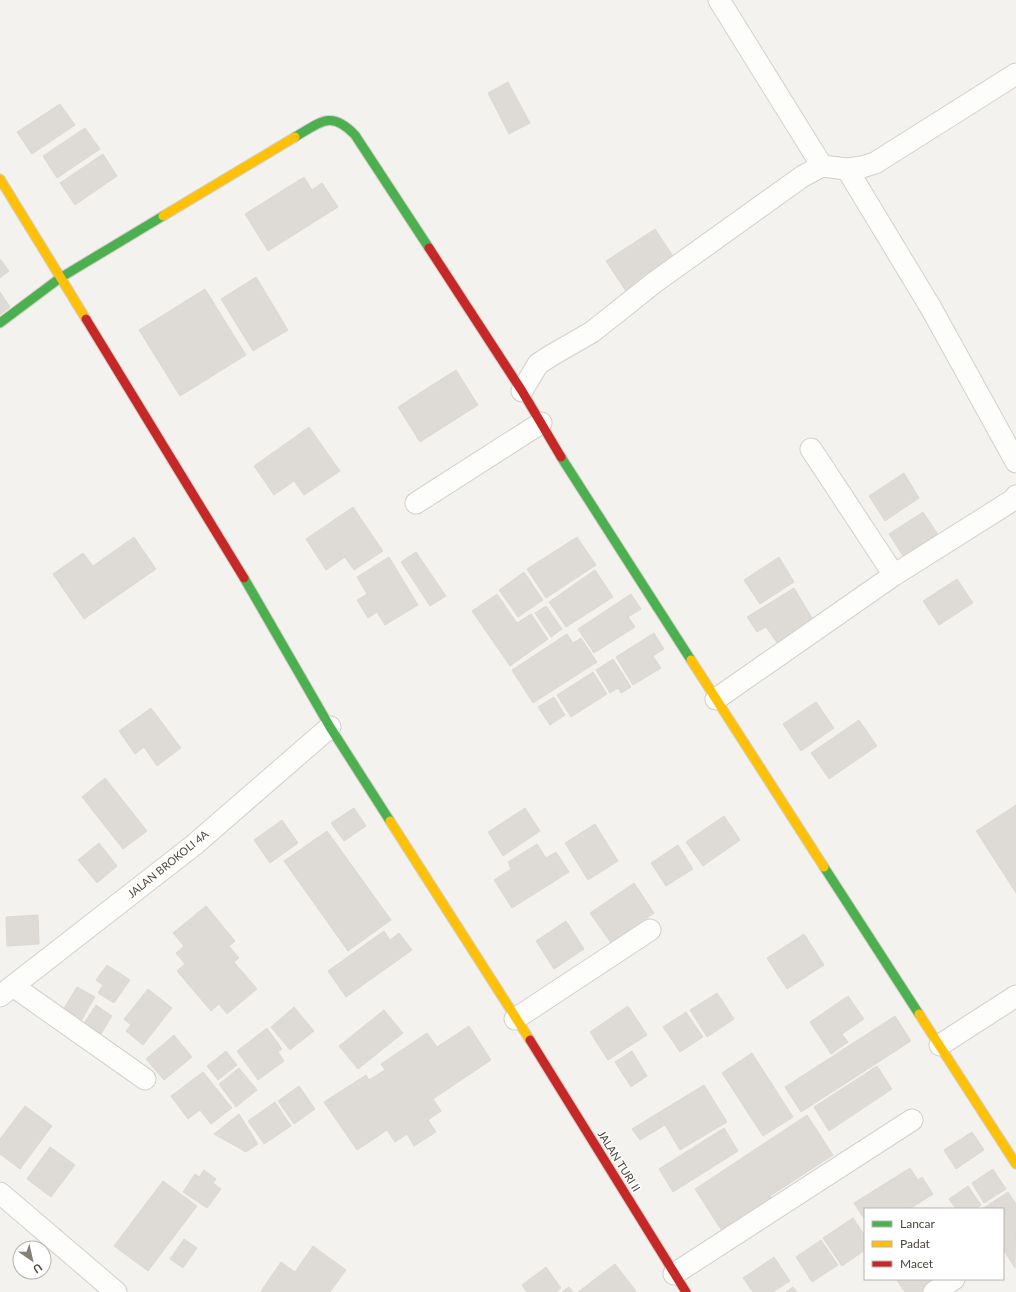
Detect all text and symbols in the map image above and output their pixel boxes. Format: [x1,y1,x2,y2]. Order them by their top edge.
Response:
street label: JALAN BROKOLI 4A [125,827,211,900]
street label: JALAN TURI II [595,1128,643,1194]
legend [864,1208,1004,1280]
text: Lancar [900,1216,936,1231]
text: Padat [900,1236,931,1251]
north arrow [12,1240,52,1280]
text: Macet [900,1256,934,1271]
text: U [31,1261,45,1276]

